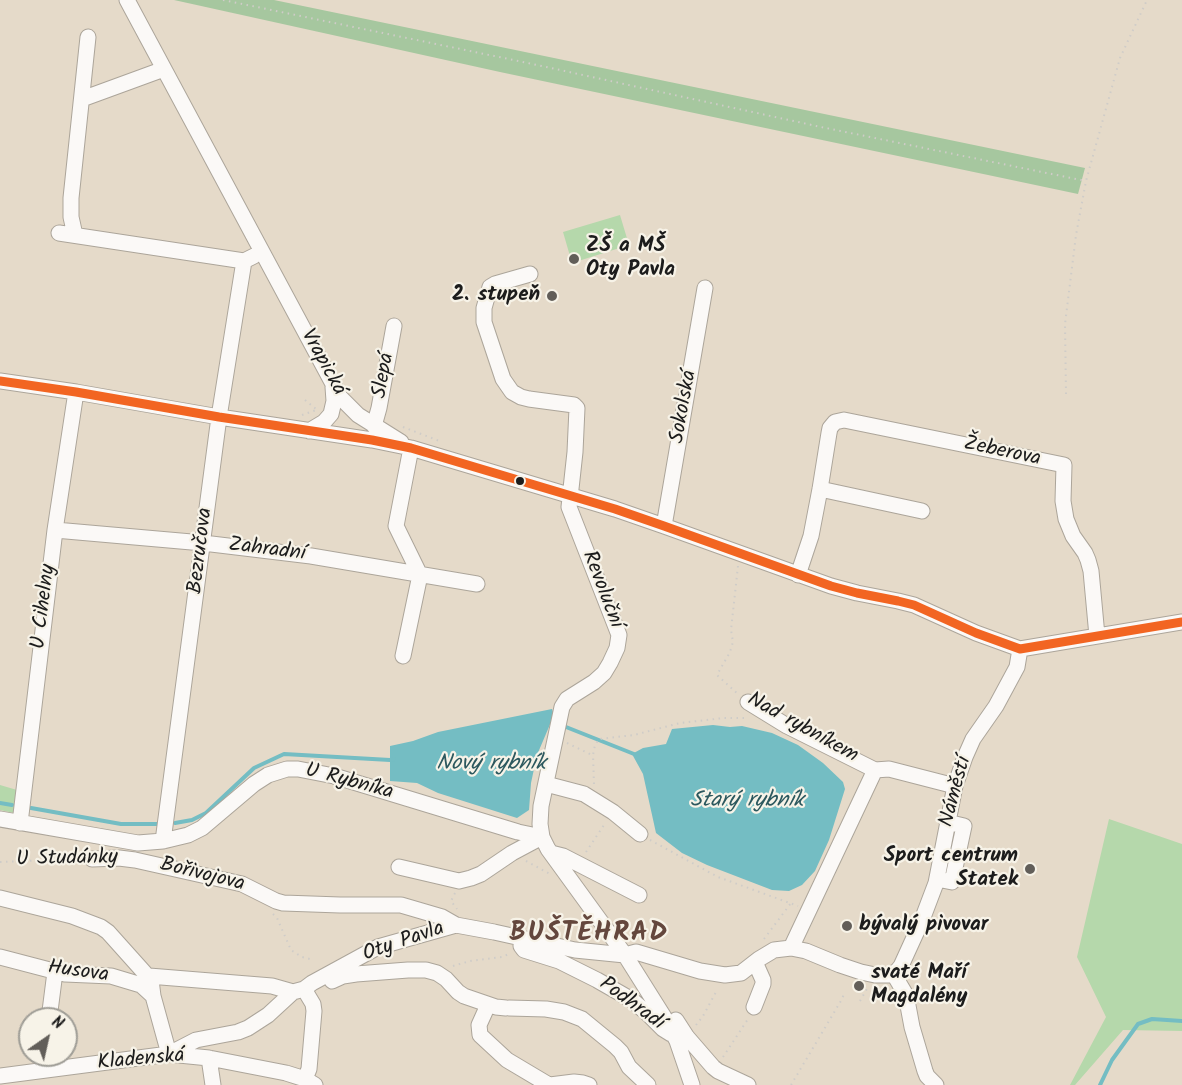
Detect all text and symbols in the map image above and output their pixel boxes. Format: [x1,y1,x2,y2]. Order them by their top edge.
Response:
place label: ZŠ a MŠ Oty Pavla [586,234,675,284]
marker: ZŠ a MŠ Oty Pavla [567,252,581,266]
place label: 2. stupeň [452,283,540,309]
marker: 2. stupeň [545,289,559,303]
street label: Vrapická [293,325,351,401]
street label: Slepá [369,351,401,401]
street label: Sokolská [666,368,704,446]
street label: Žeberova [961,433,1043,473]
unlabelled marker [514,475,526,487]
street label: Bezručova [184,506,220,596]
street label: Zahradní [227,534,307,568]
street label: Revoluční [575,548,627,632]
street label: U Cihelny [27,563,63,651]
street label: Nad rybníkem [742,688,862,770]
water label: Nový rybník [436,752,546,778]
street label: Náměstí [935,754,979,830]
street label: U Rybníka [302,759,396,807]
water label: Starý rybník [690,789,804,815]
place label: Sport centrum Statek [884,844,1018,894]
street label: U Studánky [16,847,118,873]
street label: Bořivojova [157,853,247,899]
marker: Sport centrum Statek [1023,862,1037,876]
place label: bývalý pivovar [859,913,988,939]
street label: Oty Pavla [360,917,448,969]
district label: BUŠTĚHRAD [509,919,669,951]
marker: bývalý pivovar [840,919,854,933]
street label: Husova [46,956,110,990]
place label: svaté Maří Magdalény [871,961,967,1011]
street label: Podhradí [593,973,669,1037]
marker: svaté Maří Magdalény [852,979,866,993]
north arrow [18,1007,78,1067]
text: N [46,1010,68,1037]
street label: Kladenská [96,1045,186,1077]

